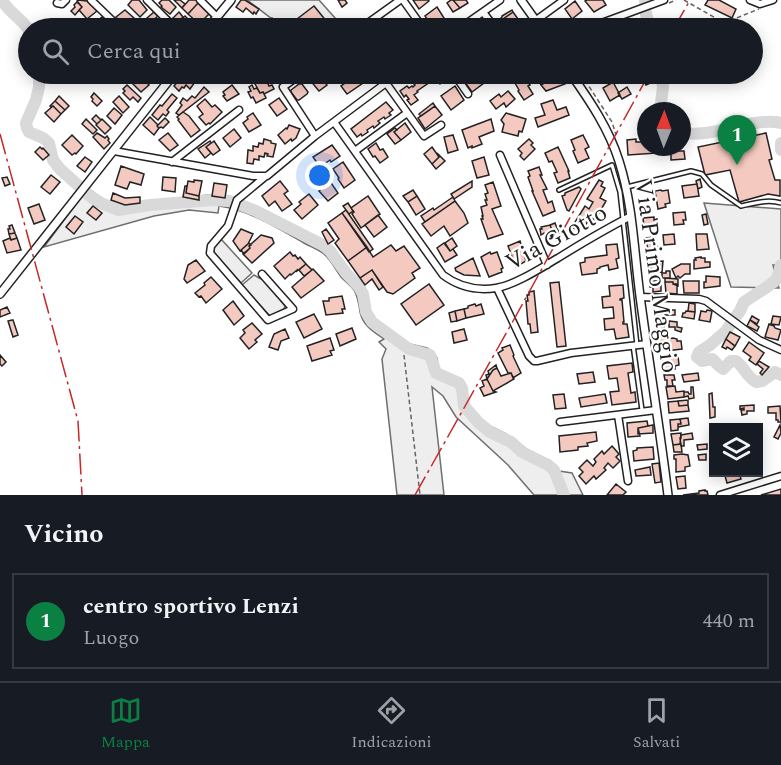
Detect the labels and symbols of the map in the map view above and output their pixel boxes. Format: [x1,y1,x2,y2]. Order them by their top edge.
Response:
north arrow [637,102,691,156]
pin: 1 [718,116,756,165]
your location [305,161,334,190]
street label: Via Primo Maggio [625,177,687,375]
street label: Via Giotto [499,195,614,281]

